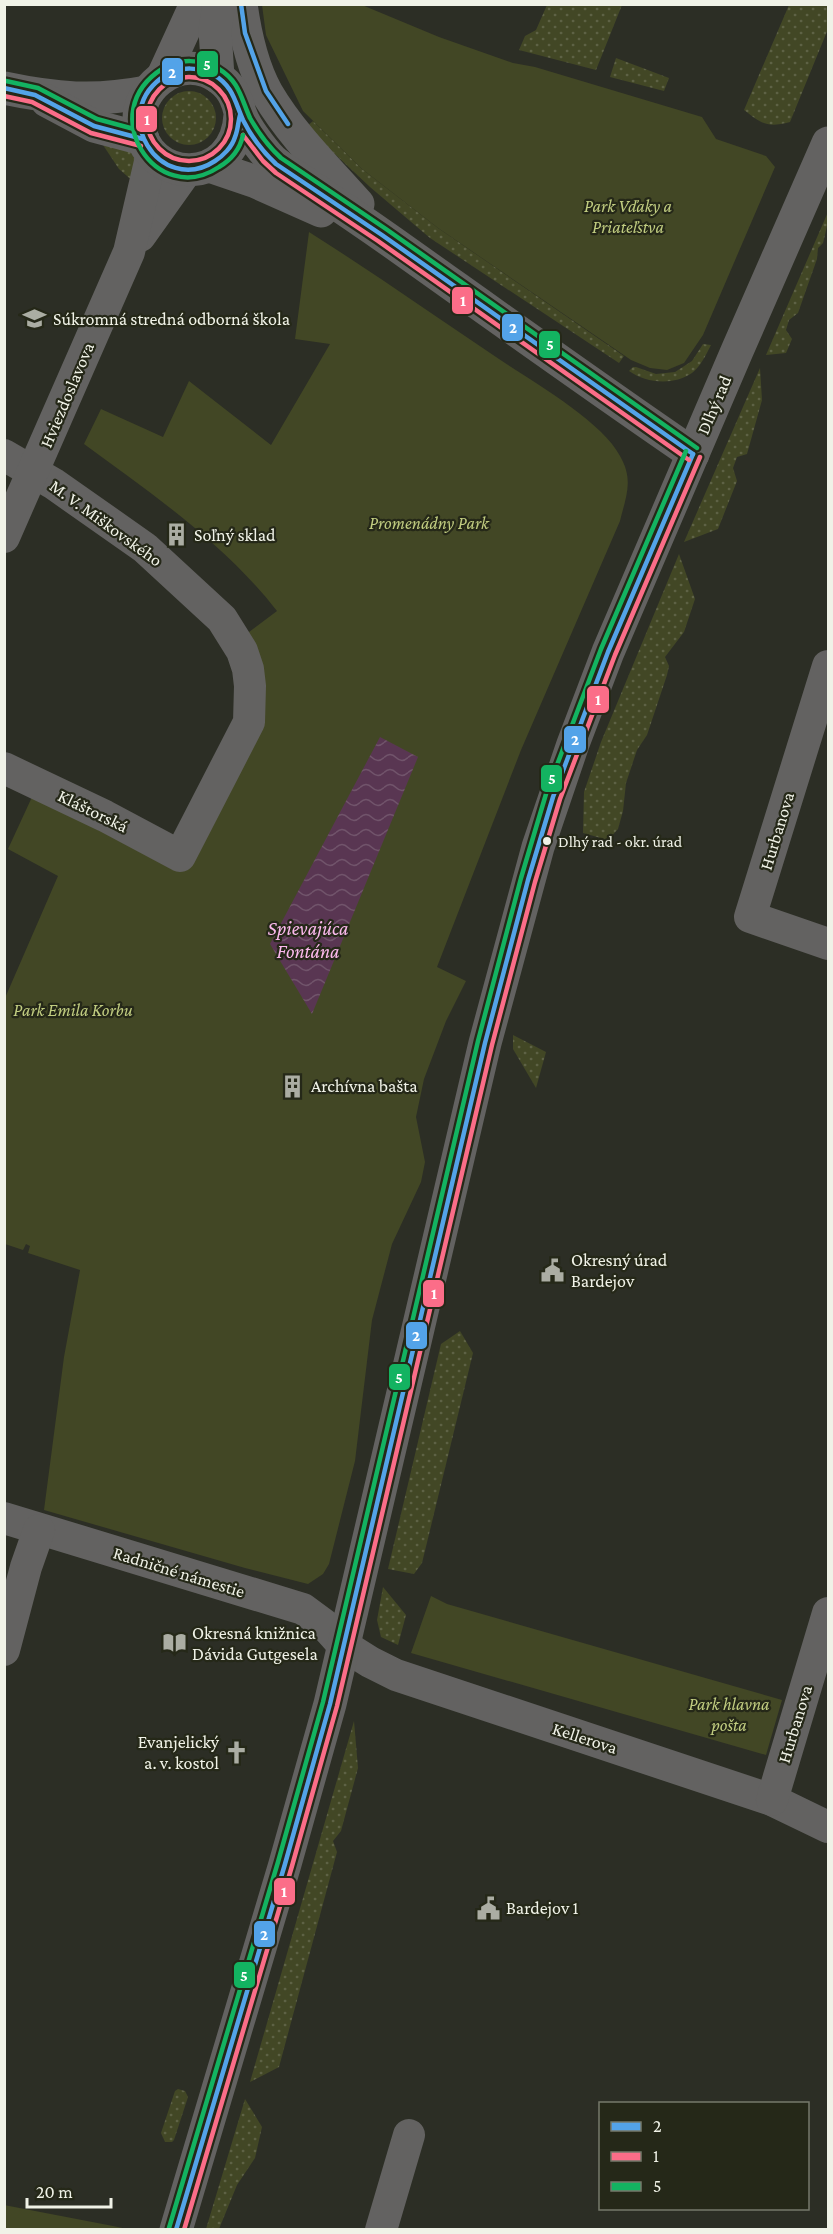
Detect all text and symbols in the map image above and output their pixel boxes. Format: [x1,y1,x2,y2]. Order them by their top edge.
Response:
line badge: 5 [196,50,219,78]
text: 5 [203,56,211,73]
line badge: 2 [161,57,184,86]
text: 2 [168,64,176,81]
line badge: 1 [135,105,158,133]
text: 1 [144,111,150,128]
park label: Park Vďaky a Priateľstva [584,196,673,237]
line badge: 1 [451,286,474,315]
text: 1 [460,292,466,309]
school or university icon: Súkromná stredná odborná škola [22,306,48,332]
place label: Súkromná stredná odborná škola [53,309,290,329]
line badge: 2 [501,313,524,342]
text: 2 [509,319,517,336]
line badge: 5 [538,330,561,359]
text: 5 [546,336,554,353]
street label: Hviezdoslavova [36,339,98,451]
street label: Dlhý rad [693,372,735,437]
street label: M. V. Miškovského [46,476,166,571]
park label: Promenádny Park [369,513,490,533]
building icon: Soľný sklad [163,522,189,548]
place label: Soľný sklad [194,525,276,545]
line badge: 1 [586,685,610,714]
text: 1 [595,691,601,708]
line badge: 2 [563,725,587,754]
text: 2 [571,731,579,748]
line badge: 5 [540,764,563,793]
text: 5 [548,770,556,787]
street label: Kláštorská [55,785,131,837]
street label: Hurbanova [756,790,798,872]
place label: Dlhý rad - okr. úrad [558,833,683,851]
marker: Dlhý rad - okr. úrad [541,835,553,847]
water label: Spievajúca Fontána [267,917,349,962]
park label: Park Emila Korbu [13,1000,133,1020]
building icon: Archívna bašta [280,1073,306,1099]
place label: Archívna bašta [311,1076,418,1096]
place label: Okresný úrad Bardejov [571,1250,668,1292]
public building icon: Okresný úrad Bardejov [540,1257,566,1283]
line badge: 1 [422,1279,445,1308]
text: 1 [431,1285,437,1302]
line badge: 2 [405,1321,428,1350]
text: 2 [412,1327,420,1344]
line badge: 5 [388,1363,411,1391]
text: 5 [395,1369,403,1386]
street label: Radničné námestie [111,1542,247,1602]
place label: Okresná knižnica Dávida Gutgesela [192,1623,318,1664]
library icon: Okresná knižnica Dávida Gutgesela [161,1630,187,1656]
street label: Hurbanova [774,1683,816,1765]
park label: Park hlavna pošta [688,1694,770,1735]
street label: Kellerova [550,1718,620,1758]
place label: Evanjelický a. v. kostol [138,1732,220,1773]
church icon: Evanjelický a. v. kostol [224,1739,250,1765]
line badge: 1 [273,1877,296,1906]
text: 1 [281,1883,287,1900]
public building icon: Bardejov 1 [475,1895,501,1921]
place label: Bardejov 1 [506,1898,579,1919]
line badge: 2 [253,1920,276,1948]
text: 2 [260,1926,268,1943]
line badge: 5 [233,1961,256,1989]
text: 5 [240,1967,248,1984]
legend [599,2102,809,2210]
text: 2 [653,2116,662,2136]
text: 1 [653,2146,659,2166]
scale bar [27,2171,111,2209]
text: 5 [653,2176,662,2196]
text: 20 m [36,2182,73,2202]

